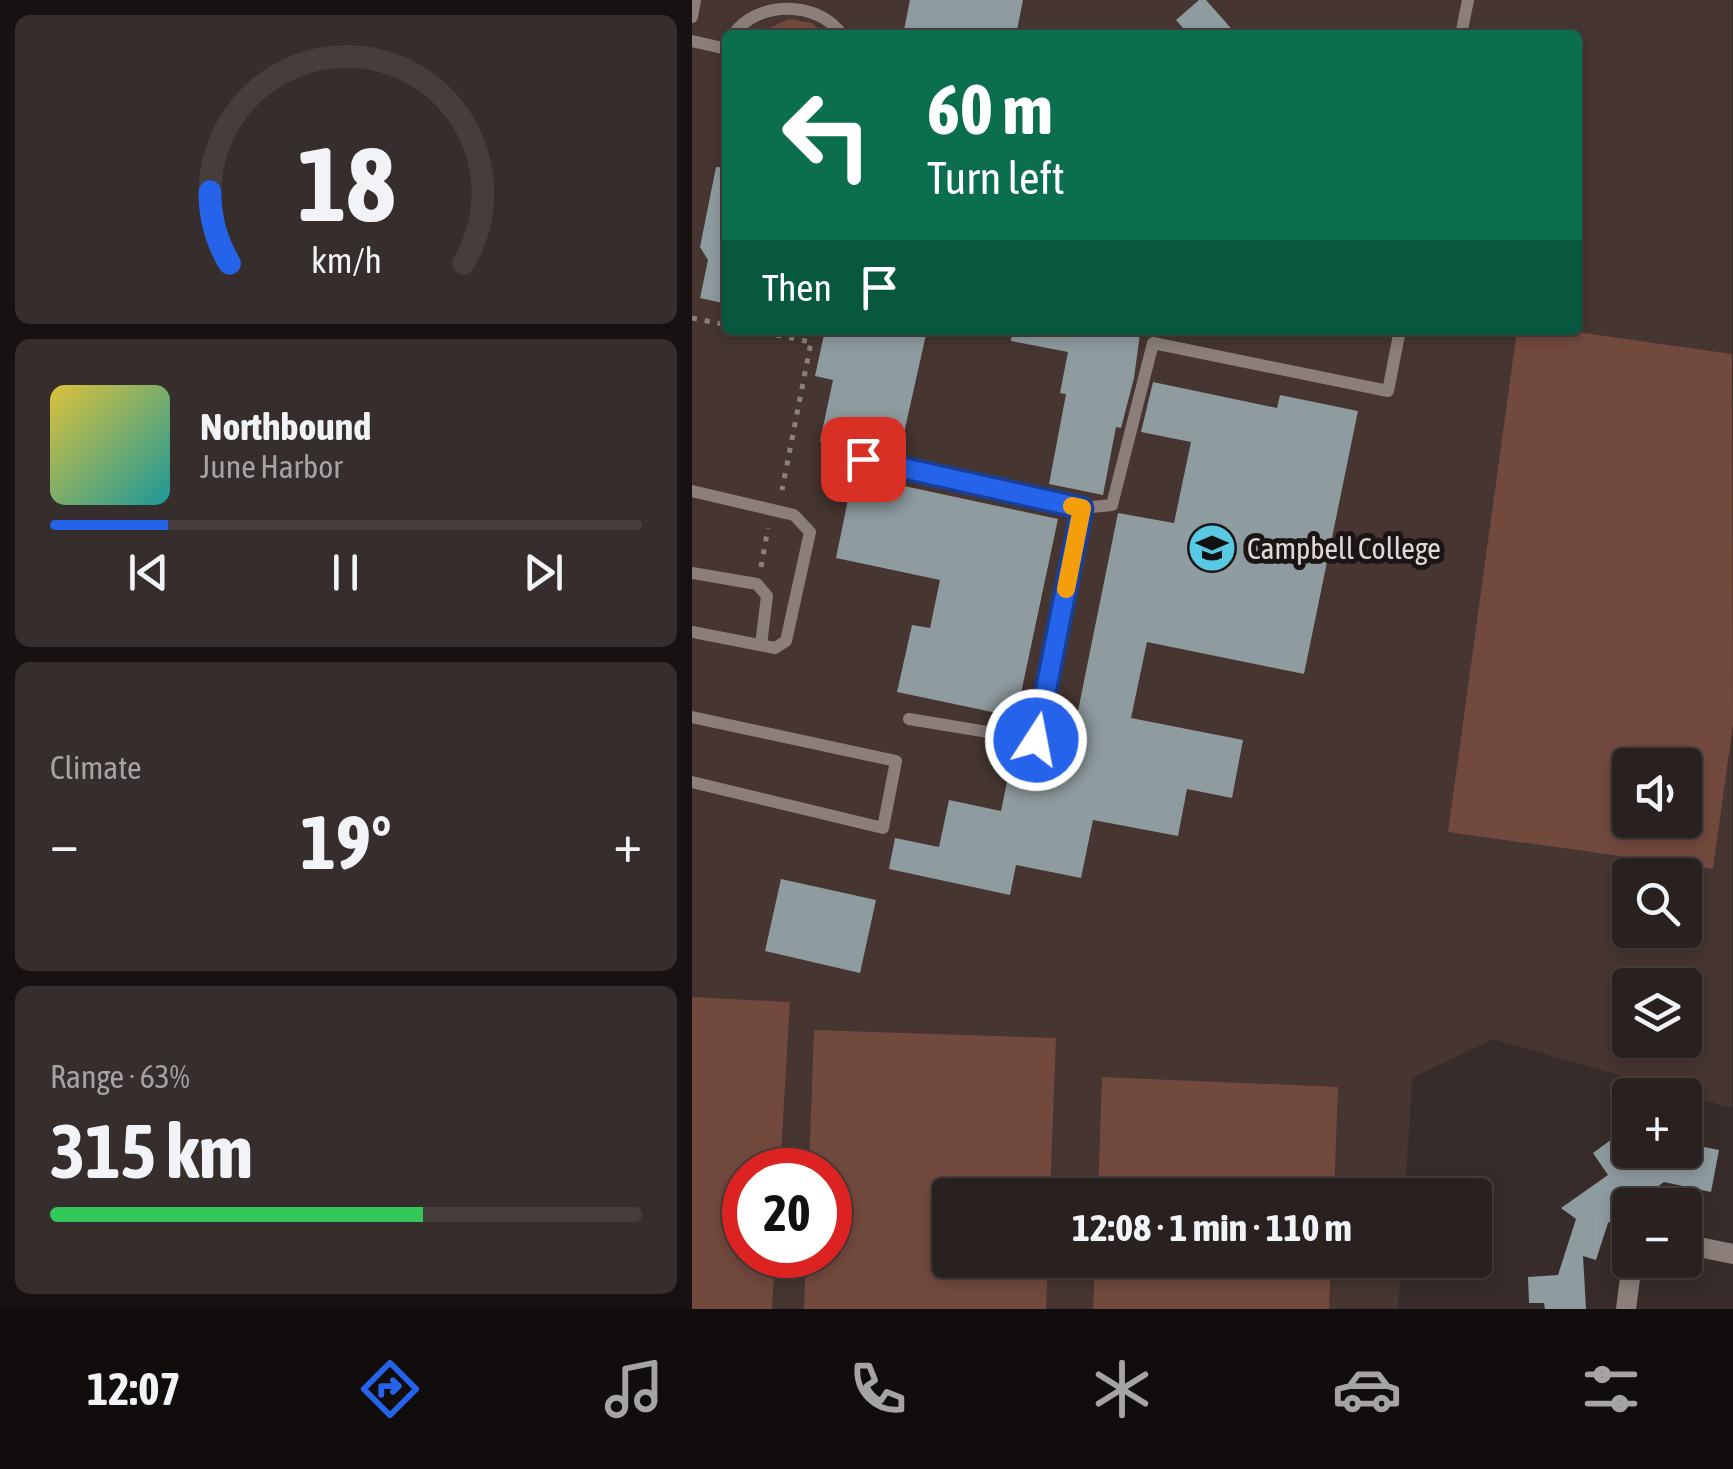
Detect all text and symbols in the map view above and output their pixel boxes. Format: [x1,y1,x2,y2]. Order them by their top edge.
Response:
text: 60 m [927,69,1053,149]
icon: left [762,70,892,200]
text: 18 [297,124,395,243]
text: Turn left [927,152,1065,204]
text: km/h [311,240,381,281]
icon: arrive [852,260,907,315]
text: Then [762,266,832,309]
text: Northbound [200,405,371,448]
pin [821,417,906,502]
icon: arrive [836,432,891,487]
text: June Harbor [200,448,343,485]
school or university icon: Campbell College [1186,522,1238,574]
place label: Campbell College [1247,531,1441,565]
icon: previous [121,545,176,600]
icon: pause [318,545,373,600]
icon: next [516,545,571,600]
position arrow [984,688,1088,792]
map controls [1612,748,1702,1278]
button: sound [1612,748,1702,838]
text: Climate [50,749,142,786]
text: 19° [300,799,392,885]
text: − [50,811,79,874]
text: + [613,811,642,874]
button: search [1612,858,1702,948]
button: layers [1612,968,1702,1058]
text: Range · 63% [50,1058,190,1095]
button: + [1612,1078,1702,1168]
text: 315 km [50,1108,253,1194]
speed limit sign: 20 [722,1148,852,1278]
button: − [1612,1188,1702,1278]
text: 12:08 · 1 min · 110 m [1072,1206,1352,1249]
icon: directions [355,1354,425,1424]
icon: music [599,1354,669,1424]
icon: phone [843,1354,913,1424]
icon: climate [1087,1354,1157,1424]
icon: car [1332,1354,1402,1424]
icon: filters [1576,1354,1646,1424]
text: 12:07 [87,1363,181,1415]

